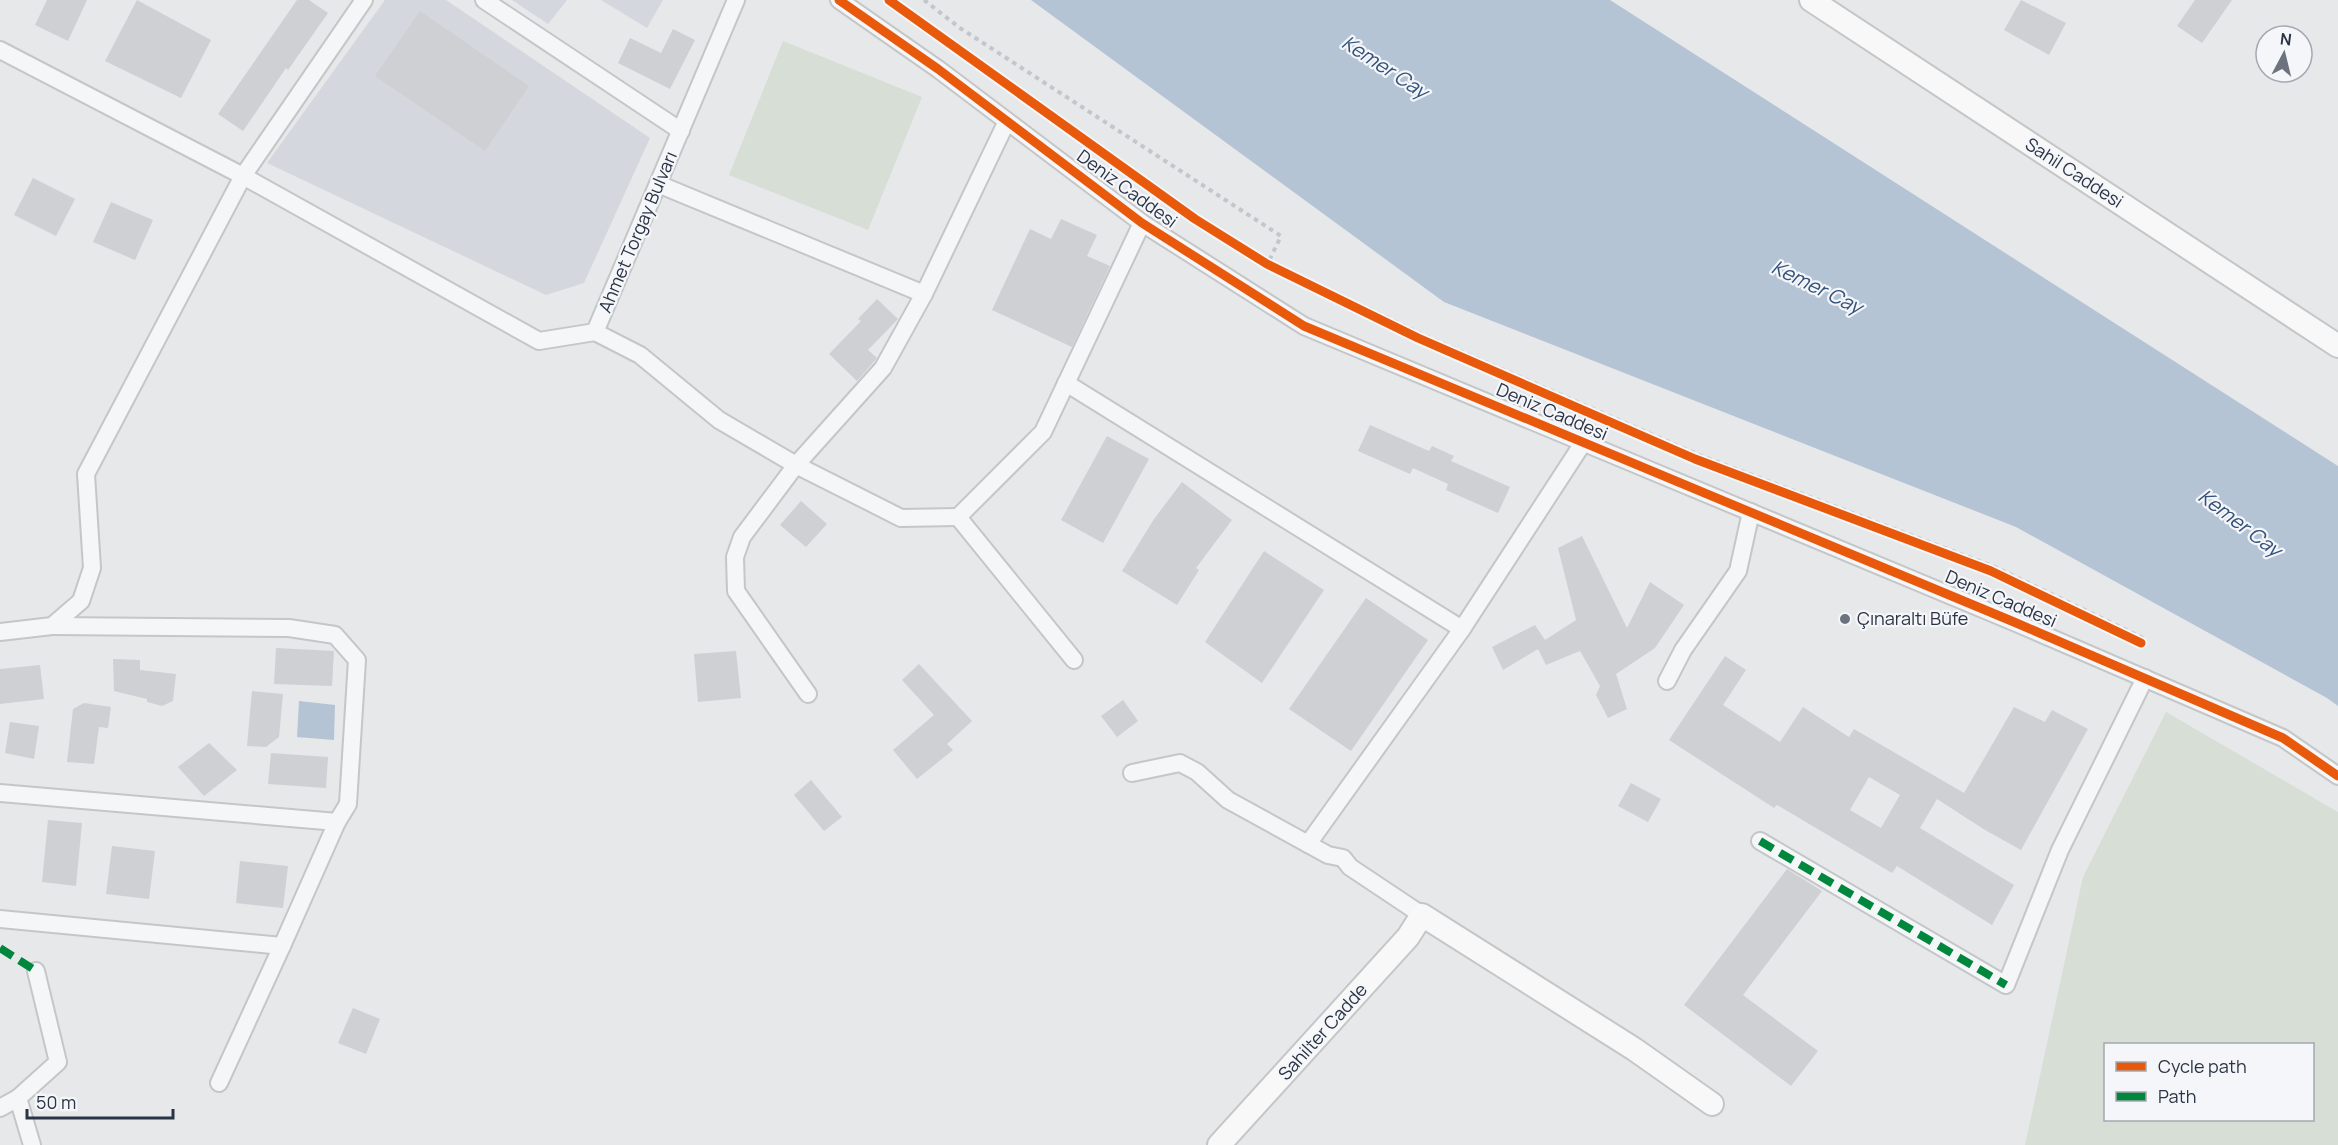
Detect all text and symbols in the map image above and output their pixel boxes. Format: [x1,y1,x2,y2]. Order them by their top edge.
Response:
north arrow [2254,24,2314,84]
text: N [2279,27,2293,51]
water label: Kemer Cay [1337,29,1436,106]
street label: Sahil Caddesi [2021,132,2128,213]
street label: Deniz Caddesi [1072,144,1183,233]
street label: Ahmet Torgay Bulvarı [592,147,682,316]
water label: Kemer Cay [1767,253,1869,321]
street label: Deniz Caddesi [1493,377,1612,445]
water label: Kemer Cay [2193,482,2289,564]
street label: Deniz Caddesi [1942,564,2061,632]
place label: Çınaraltı Büfe [1857,606,1968,630]
marker: Çınaraltı Büfe [1838,612,1852,626]
street label: Sahilter Cadde [1272,978,1372,1085]
legend [2104,1043,2314,1121]
text: Cycle path [2158,1054,2247,1078]
scale bar [27,1082,172,1120]
text: Path [2158,1084,2196,1108]
text: 50 m [36,1090,76,1114]

